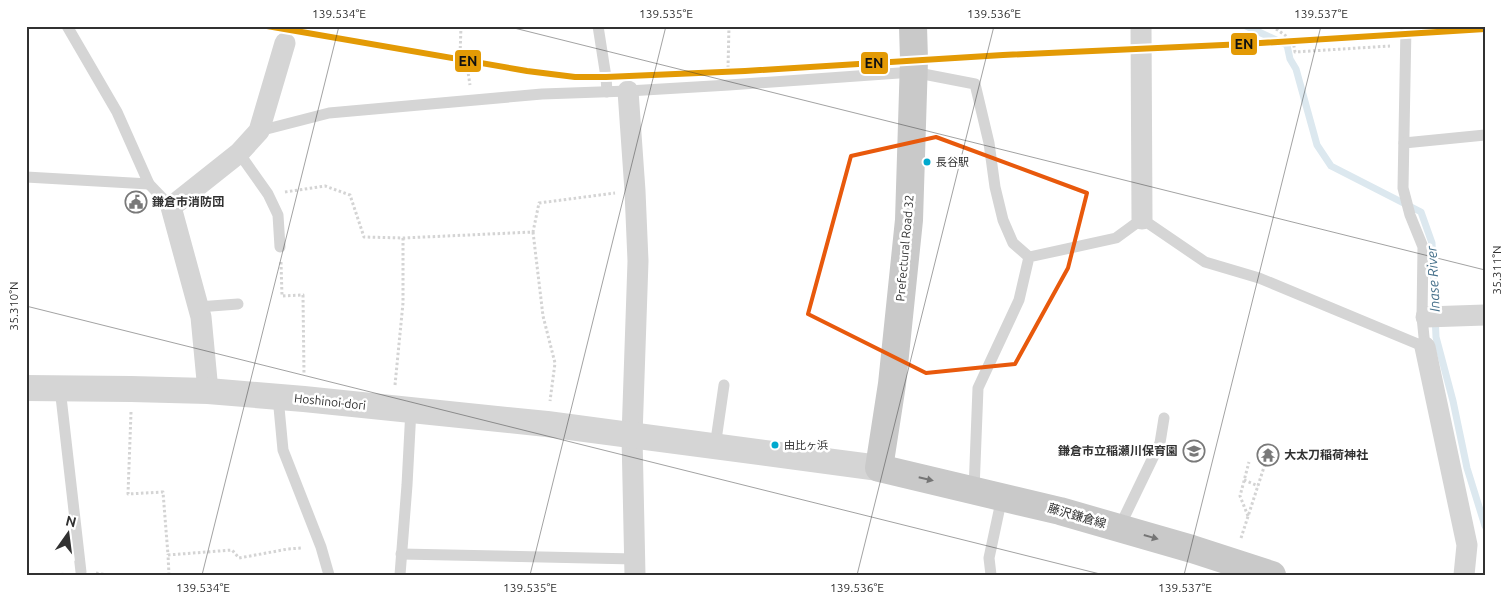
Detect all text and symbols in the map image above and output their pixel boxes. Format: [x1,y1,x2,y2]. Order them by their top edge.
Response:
text: 139.534°E [312,7,366,20]
text: 139.535°E [639,7,693,20]
text: 139.536°E [967,7,1021,20]
text: 139.537°E [1294,7,1348,20]
line badge: EN [1230,32,1258,56]
text: EN [1235,36,1253,52]
line badge: EN [454,49,482,73]
line badge: EN [860,51,889,75]
text: EN [459,53,477,69]
text: EN [865,55,883,71]
place label: 長谷駅 [936,156,969,168]
marker: 長谷駅 [922,157,932,167]
public building icon: 鎌倉市消防団 [124,190,148,214]
street label: Prefectural Road 32 [893,194,916,302]
place label: 鎌倉市消防団 [152,195,224,208]
water label: Inase River [1423,245,1443,312]
text: 35.311°N [1490,245,1503,295]
text: 35.310°N [7,281,20,331]
street label: Hoshinoi-dori [294,391,367,412]
place label: 由比ヶ浜 [784,439,828,451]
school or university icon: 鎌倉市立稲瀬川保育園 [1182,439,1206,463]
marker: 由比ヶ浜 [770,440,780,450]
temple icon: 大太刀稲荷神社 [1256,443,1280,467]
place label: 鎌倉市立稲瀬川保育園 [1058,444,1178,457]
place label: 大太刀稲荷神社 [1284,448,1368,461]
one-way arrow [919,475,934,483]
street label: 藤沢鎌倉線 [1047,501,1108,530]
north arrow [42,508,92,558]
text: N [64,512,78,530]
one-way arrow [1144,534,1159,542]
text: 139.534°E [176,581,230,594]
text: 139.535°E [503,581,557,594]
text: 139.536°E [830,581,884,594]
text: 139.537°E [1158,581,1212,594]

